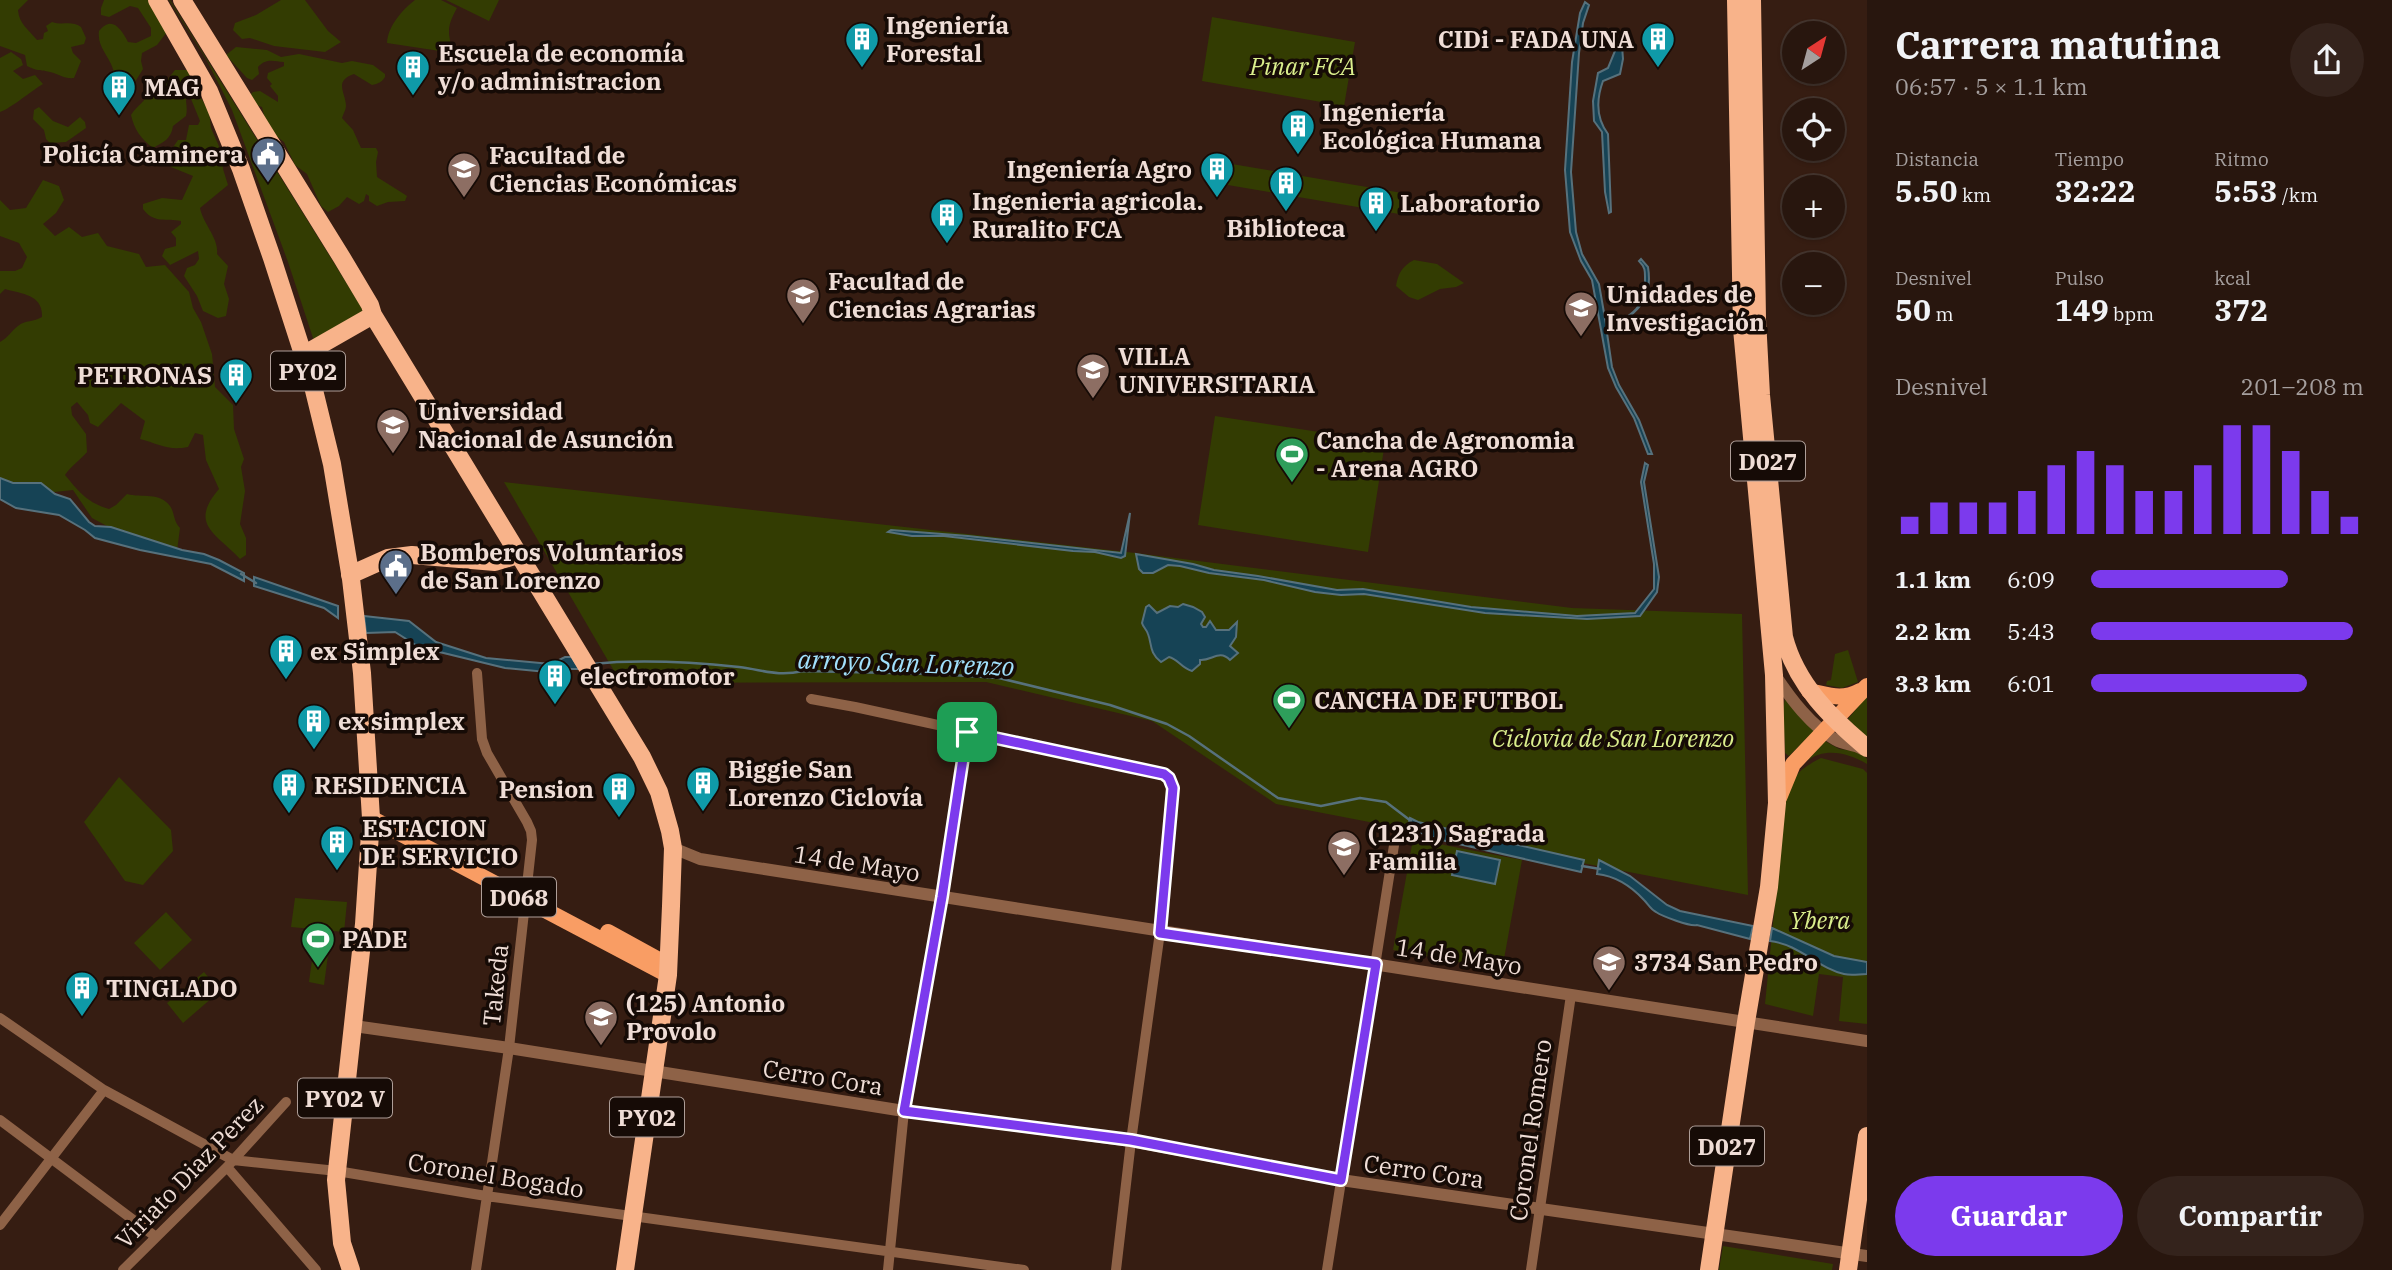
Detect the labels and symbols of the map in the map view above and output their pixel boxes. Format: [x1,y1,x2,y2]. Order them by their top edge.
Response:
place label: Ingeniería Forestal [886,9,1010,69]
building icon: Ingeniería Forestal [843,20,881,69]
building icon: CIDi - FADA UNA [1639,20,1677,69]
north arrow [1782,21,1844,84]
place label: CIDi - FADA UNA [1438,23,1634,55]
place label: Escuela de economía y/o administracion [437,37,685,97]
building icon: Escuela de economía y/o administracion [394,48,432,97]
park label: Pinar FCA [1249,50,1356,82]
building icon: MAG [100,68,138,117]
place label: MAG [144,71,200,103]
place label: Ingeniería Ecológica Humana [1322,96,1542,156]
building icon: Ingeniería Ecológica Humana [1279,107,1317,156]
public building icon: Policía Caminera [249,135,287,184]
place label: Policía Caminera [42,138,244,170]
place label: Facultad de Ciencias Económicas [489,139,737,199]
school or university icon: Facultad de Ciencias Económicas [445,150,483,199]
building icon: Ingeniería Agro [1198,150,1236,199]
place label: Ingeniería Agro [1007,153,1192,185]
building icon: Biblioteca [1267,164,1305,213]
building icon: Laboratorio [1357,184,1395,233]
place label: Ingenieria agricola. Ruralito FCA [972,185,1203,245]
place label: Laboratorio [1400,187,1540,219]
building icon: Ingenieria agricola. Ruralito FCA [928,196,966,245]
place label: Biblioteca [1227,212,1346,244]
place label: Facultad de Ciencias Agrarias [828,265,1036,325]
school or university icon: Facultad de Ciencias Agrarias [784,276,822,325]
place label: Unidades de Investigación [1606,278,1765,338]
school or university icon: Unidades de Investigación [1562,289,1600,338]
place label: VILLA UNIVERSITARIA [1118,340,1315,400]
school or university icon: VILLA UNIVERSITARIA [1074,351,1112,400]
road number: PY02 [271,352,345,390]
building icon: PETRONAS [217,356,255,405]
place label: PETRONAS [77,359,212,391]
place label: Universidad Nacional de Asunción [418,395,674,455]
school or university icon: Universidad Nacional de Asunción [374,406,412,455]
place label: Cancha de Agronomia - Arena AGRO [1316,424,1575,484]
sports icon: Cancha de Agronomia - Arena AGRO [1273,435,1311,484]
road number: D027 [1731,442,1805,481]
place label: Bomberos Voluntarios de San Lorenzo [420,536,683,596]
public building icon: Bomberos Voluntarios de San Lorenzo [377,547,415,596]
building icon: ex Simplex [267,632,305,681]
place label: ex Simplex [310,635,440,667]
water label: arroyo San Lorenzo [797,641,1015,683]
building icon: electromotor [536,657,574,706]
place label: electromotor [580,660,735,692]
sports icon: CANCHA DE FUTBOL [1270,681,1308,730]
place label: CANCHA DE FUTBOL [1314,684,1563,716]
building icon: ex simplex [295,702,333,751]
pin [937,702,997,762]
place label: ex simplex [338,705,465,737]
park label: Ciclovia de San Lorenzo [1492,722,1734,754]
place label: Biggie San Lorenzo Ciclovía [728,753,924,813]
building icon: Biggie San Lorenzo Ciclovía [684,764,722,813]
building icon: RESIDENCIA [270,766,308,815]
place label: RESIDENCIA [314,769,467,801]
building icon: Pension [600,770,638,819]
place label: Pension [499,773,594,805]
place label: ESTACION DE SERVICIO [362,812,518,872]
place label: (1231) Sagrada Familia [1368,817,1546,877]
building icon: ESTACION DE SERVICIO [318,823,356,872]
school or university icon: (1231) Sagrada Familia [1325,828,1363,877]
street label: 14 de Mayo [792,837,922,889]
road number: D068 [482,877,556,916]
park label: Ybera [1790,904,1850,936]
sports icon: PADE [299,920,337,969]
place label: PADE [342,923,408,955]
street label: 14 de Mayo [1394,930,1524,982]
street label: Takeda [475,942,515,1028]
school or university icon: 3734 San Pedro [1590,943,1628,992]
place label: 3734 San Pedro [1634,946,1818,978]
building icon: TINGLADO [63,969,101,1018]
place label: TINGLADO [106,972,238,1004]
place label: (125) Antonio Provolo [626,987,785,1047]
school or university icon: (125) Antonio Provolo [582,998,620,1047]
street label: Coronel Romero [1501,1037,1559,1223]
street label: Cerro Cora [761,1052,885,1102]
road number: PY02 V [298,1078,392,1118]
street label: Viriato Diaz Perez [108,1089,270,1255]
road number: PY02 [610,1098,684,1136]
road number: D027 [1690,1126,1764,1166]
street label: Coronel Bogado [406,1145,586,1205]
street label: Cerro Cora [1362,1147,1486,1195]

